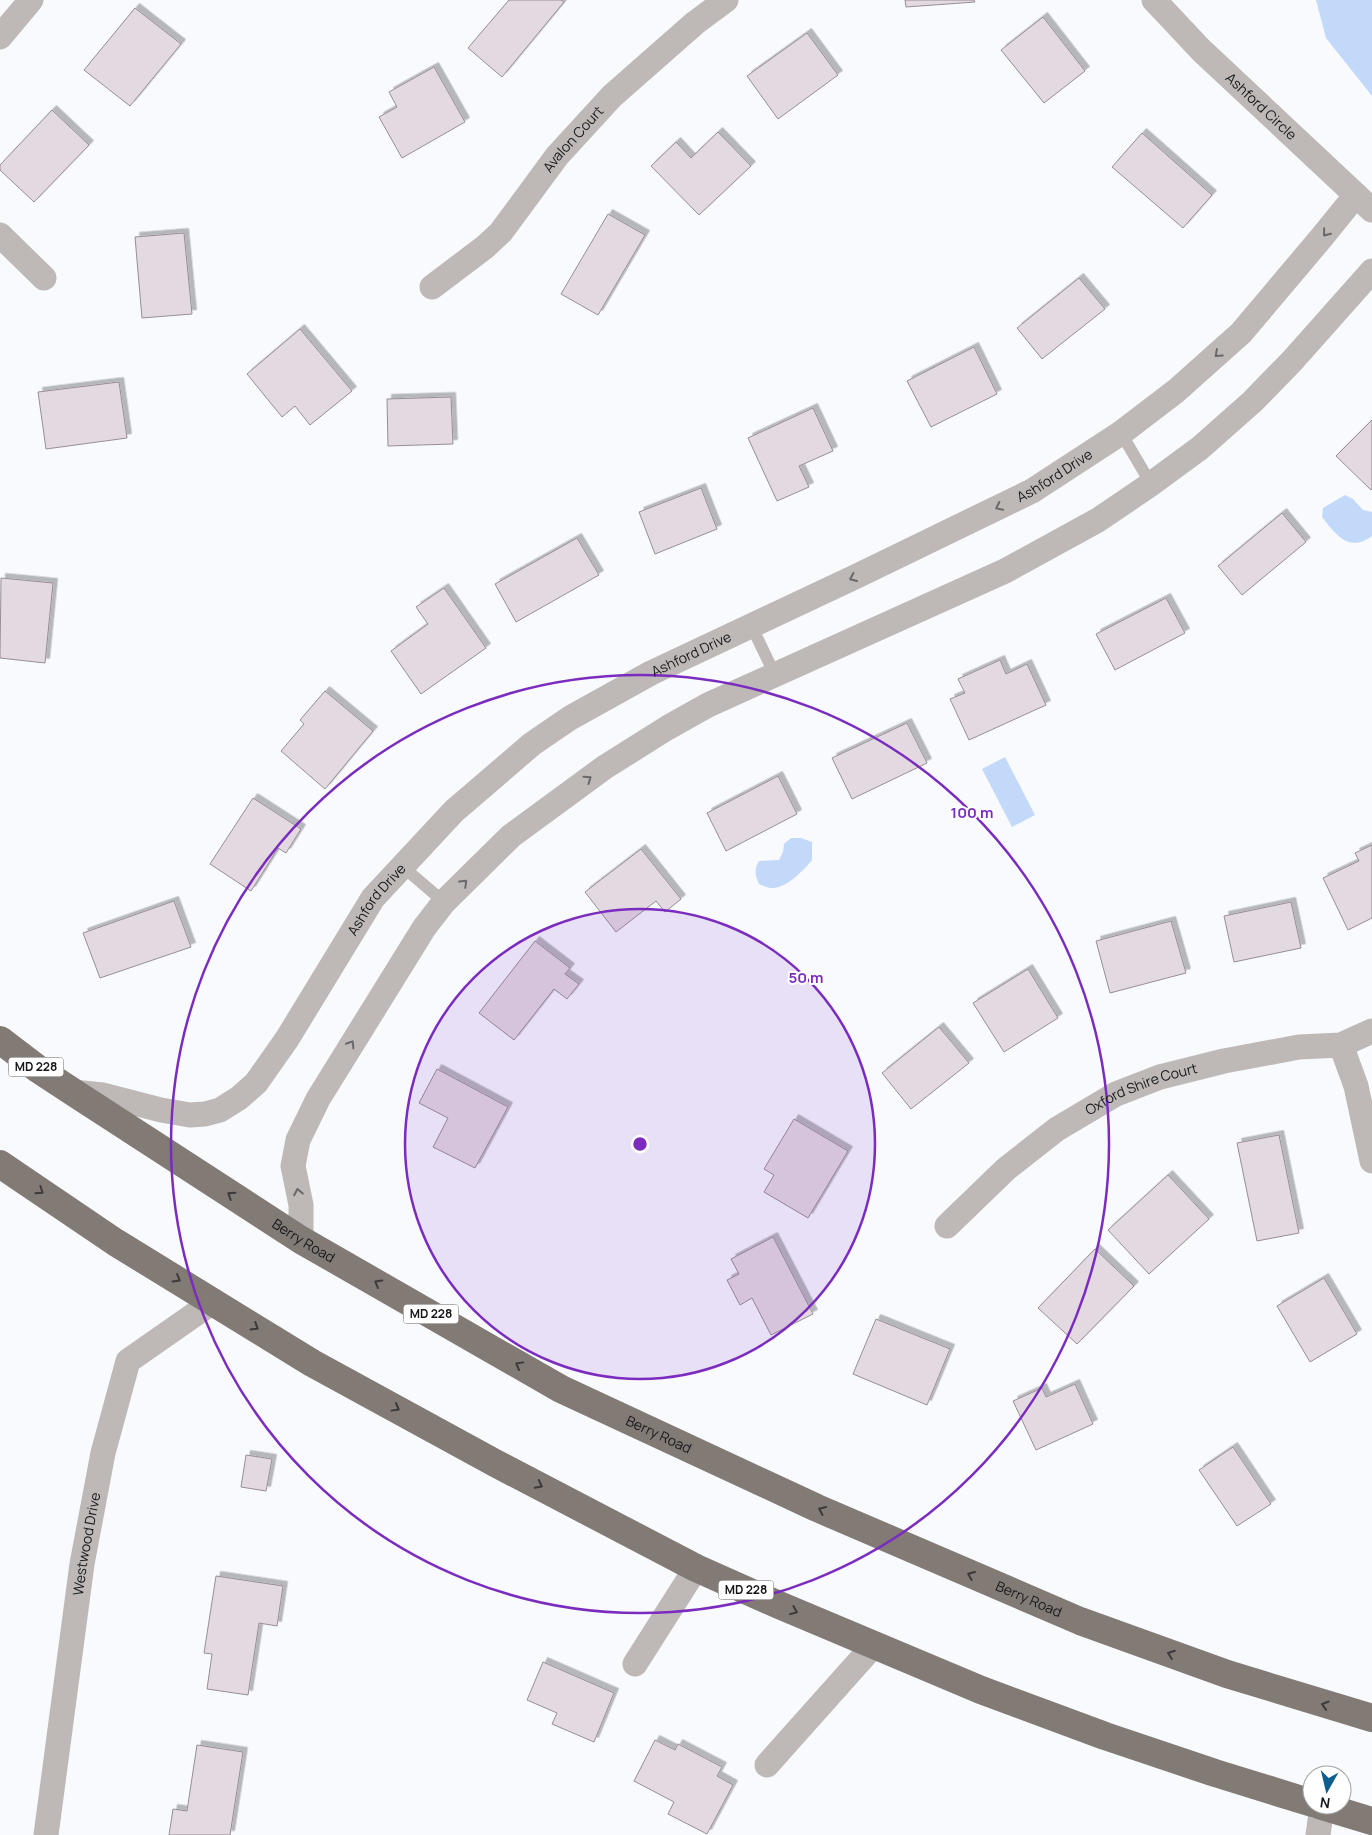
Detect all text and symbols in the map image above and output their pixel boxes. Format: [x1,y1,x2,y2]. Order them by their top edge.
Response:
street label: Ashford Circle [1222,68,1301,144]
street label: Avalon Court [538,101,608,176]
one-way arrow [1323,227,1331,236]
one-way arrow [1214,348,1223,357]
street label: Ashford Drive [1013,444,1096,506]
one-way arrow [995,501,1004,511]
one-way arrow [849,572,858,582]
street label: Ashford Drive [648,627,734,681]
one-way arrow [583,776,592,785]
text: 100 m [951,802,993,823]
street label: Ashford Drive [342,859,410,939]
one-way arrow [458,880,467,889]
text: 50 m [788,967,824,988]
one-way arrow [345,1040,354,1050]
road number: MD 228 [8,1058,64,1076]
street label: Oxford Shire Court [1081,1058,1200,1119]
centre of rings [631,1135,649,1153]
one-way arrow [35,1185,44,1194]
one-way arrow [293,1187,304,1196]
one-way arrow [227,1192,236,1201]
street label: Berry Road [269,1214,339,1267]
one-way arrow [171,1272,180,1282]
one-way arrow [375,1280,384,1290]
road number: MD 228 [404,1305,458,1324]
one-way arrow [250,1321,259,1330]
one-way arrow [515,1361,524,1371]
one-way arrow [390,1402,399,1412]
street label: Berry Road [623,1411,695,1457]
one-way arrow [533,1479,542,1489]
street label: Westwood Drive [68,1491,104,1596]
one-way arrow [818,1506,827,1517]
one-way arrow [967,1571,976,1582]
street label: Berry Road [993,1576,1065,1621]
road number: MD 228 [718,1580,774,1600]
one-way arrow [789,1605,798,1615]
one-way arrow [1167,1650,1176,1660]
one-way arrow [1322,1700,1330,1710]
north arrow [1302,1765,1352,1815]
text: N [1319,1793,1331,1813]

